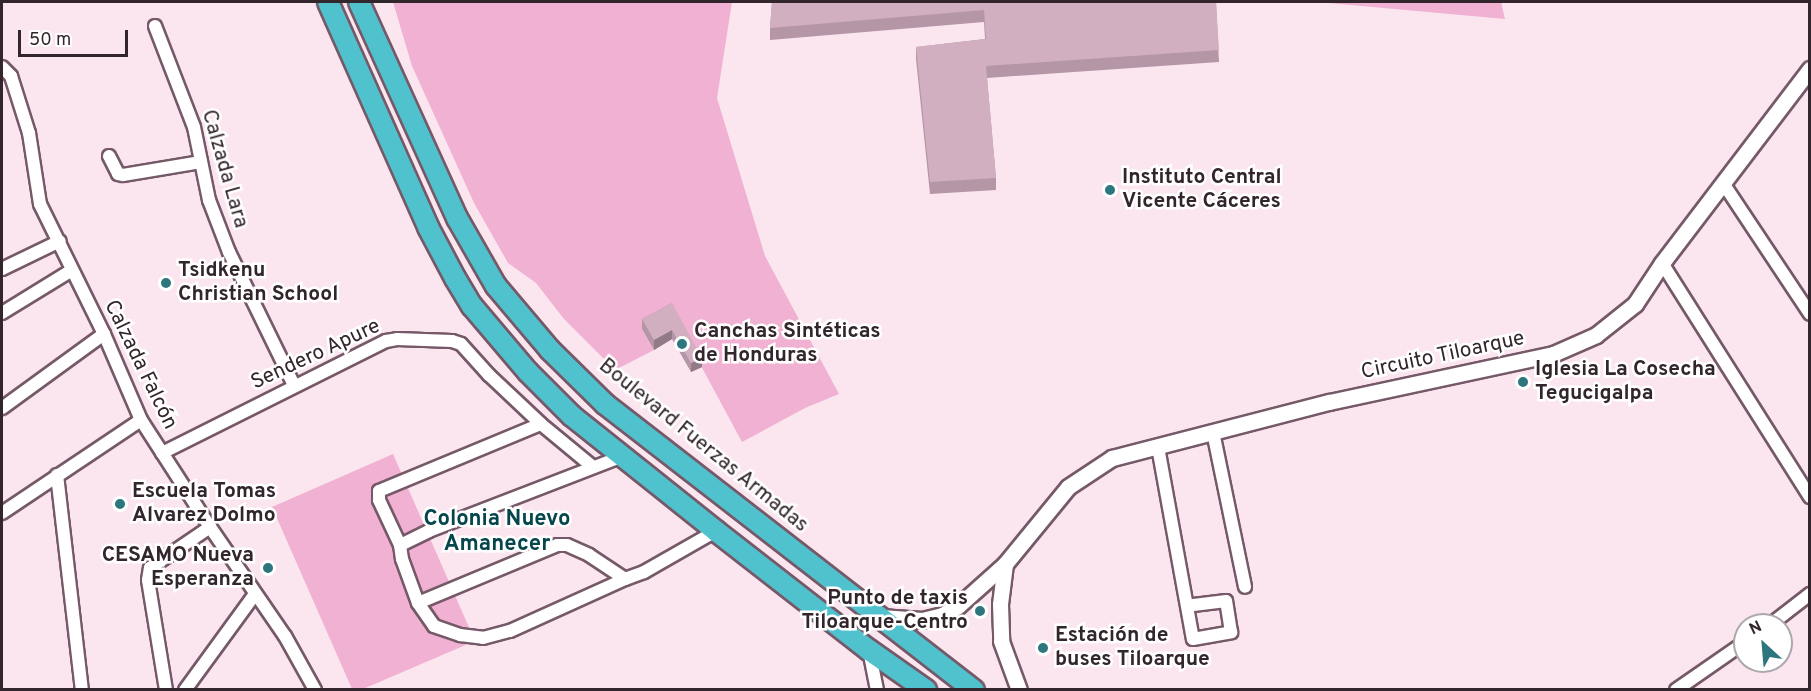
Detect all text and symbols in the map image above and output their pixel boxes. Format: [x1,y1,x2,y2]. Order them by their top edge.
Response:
scale bar [21,18,130,56]
text: 50 m [29,29,71,52]
street label: Calzada Lara [195,107,253,231]
place label: Instituto Central Vicente Cáceres [1122,165,1282,215]
marker: Instituto Central Vicente Cáceres [1103,183,1117,197]
place label: Tsidkenu Christian School [178,258,338,308]
marker: Tsidkenu Christian School [159,276,173,290]
street label: Calzada Falcón [98,296,182,434]
street label: Sendero Apure [247,314,385,396]
place label: Canchas Sintéticas de Honduras [694,319,881,369]
street label: Circuito Tiloarque [1359,326,1527,386]
marker: Canchas Sintéticas de Honduras [675,337,689,351]
street label: Boulevard Fuerzas Armadas [593,353,813,539]
place label: Iglesia La Cosecha Tegucigalpa [1535,357,1716,407]
marker: Iglesia La Cosecha Tegucigalpa [1516,375,1530,389]
place label: Escuela Tomas Alvarez Dolmo [132,479,276,529]
marker: Escuela Tomas Alvarez Dolmo [113,497,127,511]
district label: Colonia Nuevo Amanecer [424,506,570,558]
place label: CESAMO Nueva Esperanza [102,543,254,593]
marker: CESAMO Nueva Esperanza [259,559,277,577]
place label: Punto de taxis Tiloarque-Centro [802,586,968,636]
marker: Punto de taxis Tiloarque-Centro [973,604,987,618]
north arrow [1733,613,1793,673]
text: N [1746,617,1766,640]
place label: Estación de buses Tiloarque [1055,623,1210,673]
marker: Estación de buses Tiloarque [1036,641,1050,655]

